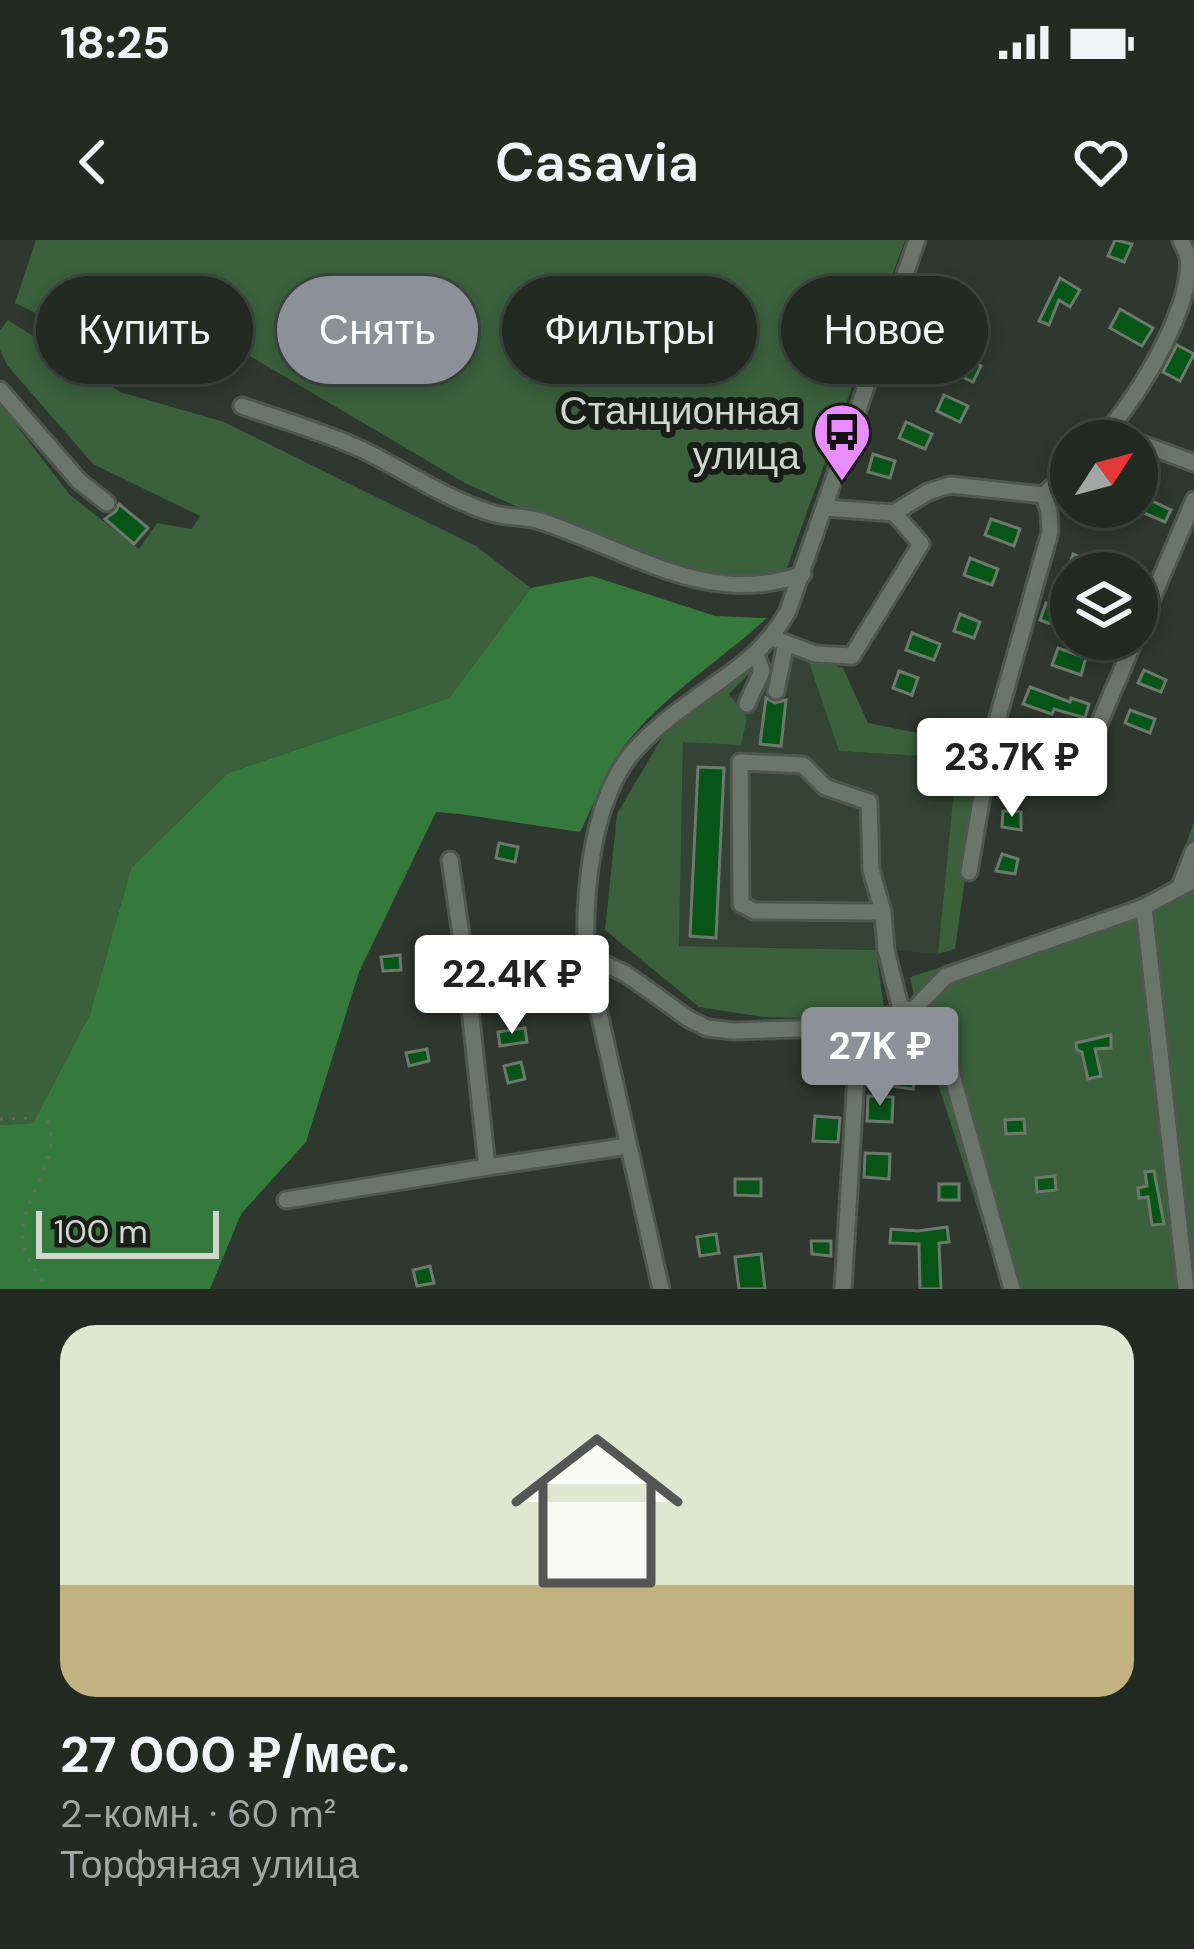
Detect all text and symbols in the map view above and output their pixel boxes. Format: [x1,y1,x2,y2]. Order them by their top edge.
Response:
text: 18:25 [60,13,170,72]
text: Casavia [495,127,699,198]
icon: back [60,129,126,195]
icon: heart [1068,129,1134,195]
chip: Купить [36,276,253,384]
chip: Снять [277,276,478,384]
chip: Фильтры [502,276,757,384]
chip: Новое [781,276,988,384]
place label: Станционная улица [559,385,800,481]
bus stop icon: Станционная улица [811,401,873,483]
north arrow [1050,420,1158,528]
map controls [1050,420,1158,660]
button: layers [1050,552,1158,660]
pin: 23.7K ₽ [901,718,1123,820]
text: 23.7K ₽ [944,731,1080,782]
pin: 22.4K ₽ [401,935,623,1037]
text: 22.4K ₽ [442,948,582,999]
pin: 27K ₽ [796,1007,964,1109]
text: 27K ₽ [828,1020,932,1071]
scale bar [36,1205,219,1258]
text: 100 m [54,1210,148,1253]
icon: home [489,1403,705,1619]
text: 27 000 ₽/мес. [60,1721,410,1788]
text: 2-комн. · 60 m² [60,1788,336,1839]
text: Торфяная улица [60,1839,359,1890]

